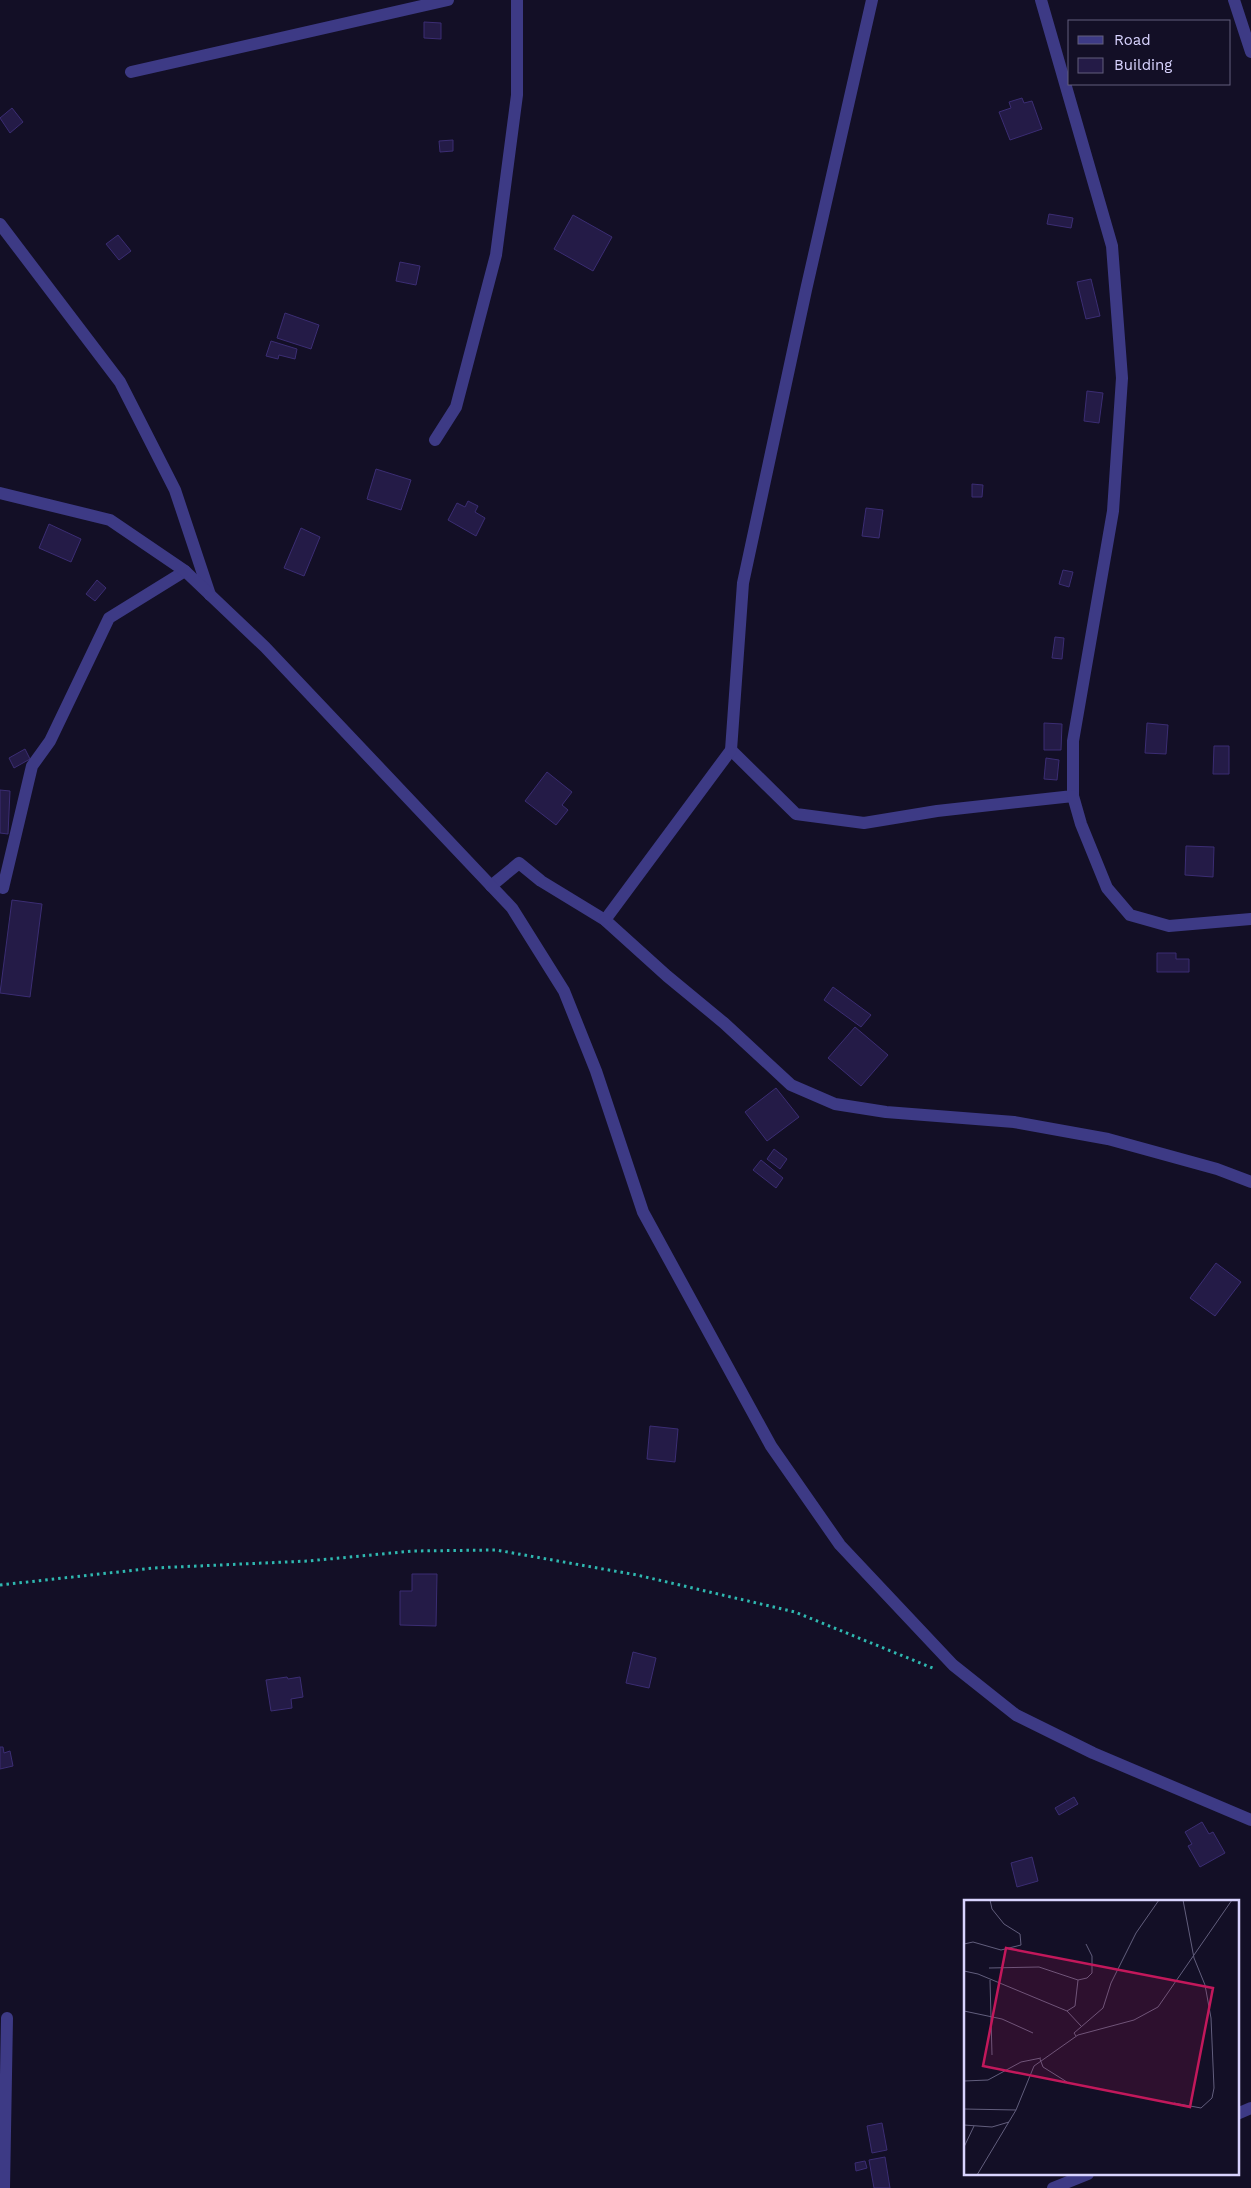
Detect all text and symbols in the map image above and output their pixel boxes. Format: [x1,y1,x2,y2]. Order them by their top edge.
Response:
legend [1068,20,1231,85]
text: Road [1114,31,1151,49]
text: Building [1114,56,1172,74]
inset map [964,1900,1238,2176]

